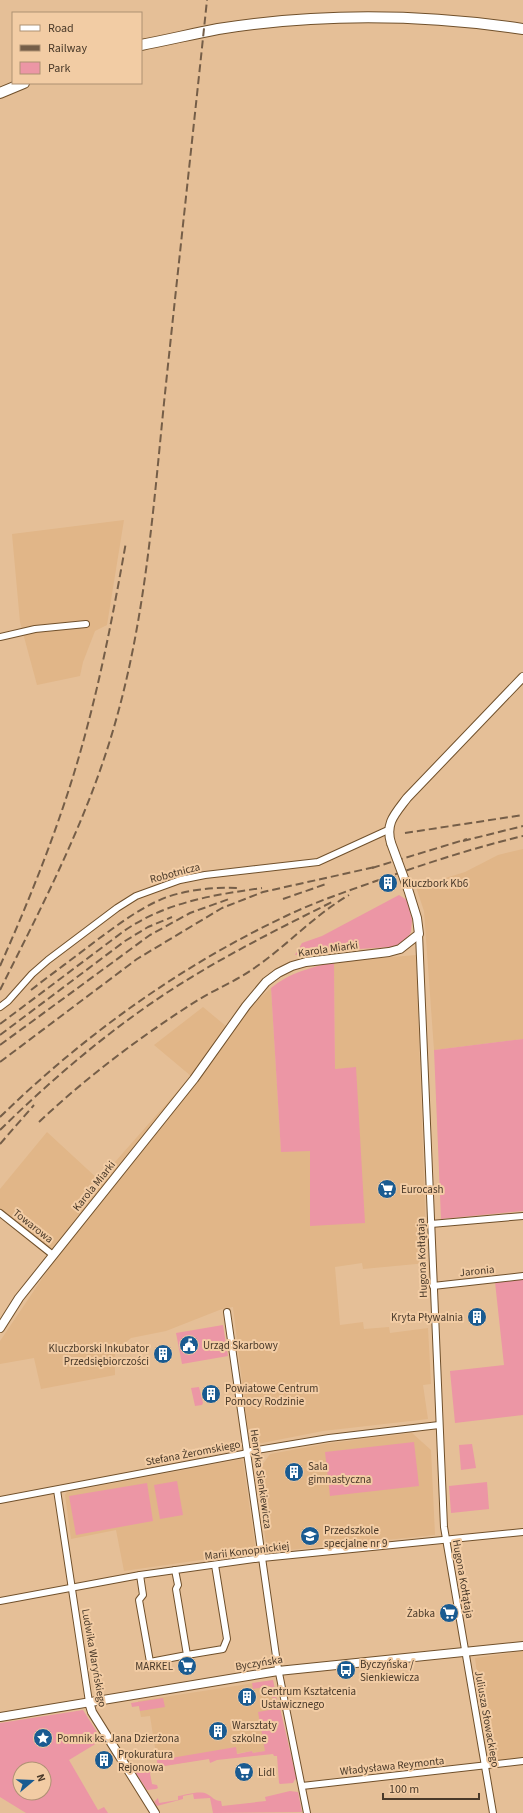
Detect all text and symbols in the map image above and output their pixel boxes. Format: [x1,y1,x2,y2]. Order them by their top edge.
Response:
legend [12,12,142,84]
text: Road [48,20,74,37]
text: Railway [48,40,87,57]
text: Park [48,60,70,77]
street label: Robotnicza [148,859,202,887]
building icon: Kluczbork Kb6 [377,872,399,894]
place label: Kluczbork Kb6 [402,876,469,891]
street label: Karola Miarki [297,937,359,961]
street label: Karola Miarki [69,1158,119,1214]
supermarket icon: Eurocash [376,1178,398,1200]
place label: Eurocash [401,1182,444,1197]
street label: Towarowa [10,1205,56,1247]
street label: Hugona Kołłątaja [413,1218,431,1298]
street label: Jaronia [459,1262,495,1280]
building icon: Kryta Pływalnia [466,1306,488,1328]
place label: Kryta Pływalnia [391,1310,463,1325]
public building icon: Urząd Skarbowy [178,1334,200,1356]
place label: Urząd Skarbowy [203,1338,278,1353]
place label: Kluczborski Inkubator Przedsiębiorczości [49,1341,149,1369]
building icon: Kluczborski Inkubator Przedsiębiorczości [152,1343,174,1365]
place label: Powiatowe Centrum Pomocy Rodzinie [225,1381,318,1409]
building icon: Powiatowe Centrum Pomocy Rodzinie [200,1383,222,1405]
street label: Henryka Sienkiewicza [247,1428,275,1530]
street label: Stefana Żeromskiego [144,1436,242,1470]
place label: Sala gimnastyczna [308,1459,371,1487]
building icon: Sala gimnastyczna [283,1461,305,1483]
place label: Przedszkole specjalne nr 9 [324,1523,387,1551]
school or university icon: Przedszkole specjalne nr 9 [299,1525,321,1547]
street label: Marii Konopnickiej [204,1538,290,1564]
street label: Hugona Kołłątaja [449,1538,477,1620]
supermarket icon: Żabka [438,1602,460,1624]
place label: Żabka [407,1606,435,1621]
street label: Ludwika Waryńskiego [78,1608,110,1708]
street label: Byczyńska [234,1652,284,1674]
supermarket icon: MARKEL [176,1655,198,1677]
place label: Byczyńska / Sienkiewicza [360,1657,419,1685]
place label: MARKEL [135,1659,174,1674]
bus stop icon: Byczyńska / Sienkiewicza [335,1659,357,1681]
street label: Juliusza Słowackiego [471,1670,503,1769]
place label: Centrum Kształcenia Ustawicznego [261,1684,356,1712]
building icon: Centrum Kształcenia Ustawicznego [236,1686,258,1708]
place label: Warsztaty szkolne [232,1718,277,1746]
building icon: Warsztaty szkolne [207,1720,229,1742]
place icon: Pomnik ks. Jana Dzierżona [32,1727,54,1749]
place label: Pomnik ks. Jana Dzierżona [57,1731,179,1746]
place label: Prokuratura Rejonowa [118,1747,173,1775]
building icon: Prokuratura Rejonowa [93,1749,115,1771]
street label: Władysława Reymonta [339,1753,445,1779]
north arrow [12,1761,52,1801]
supermarket icon: Lidl [233,1761,255,1783]
place label: Lidl [258,1765,275,1780]
text: N [33,1772,49,1784]
scale bar [383,1775,479,1801]
text: 100 m [389,1781,419,1798]

